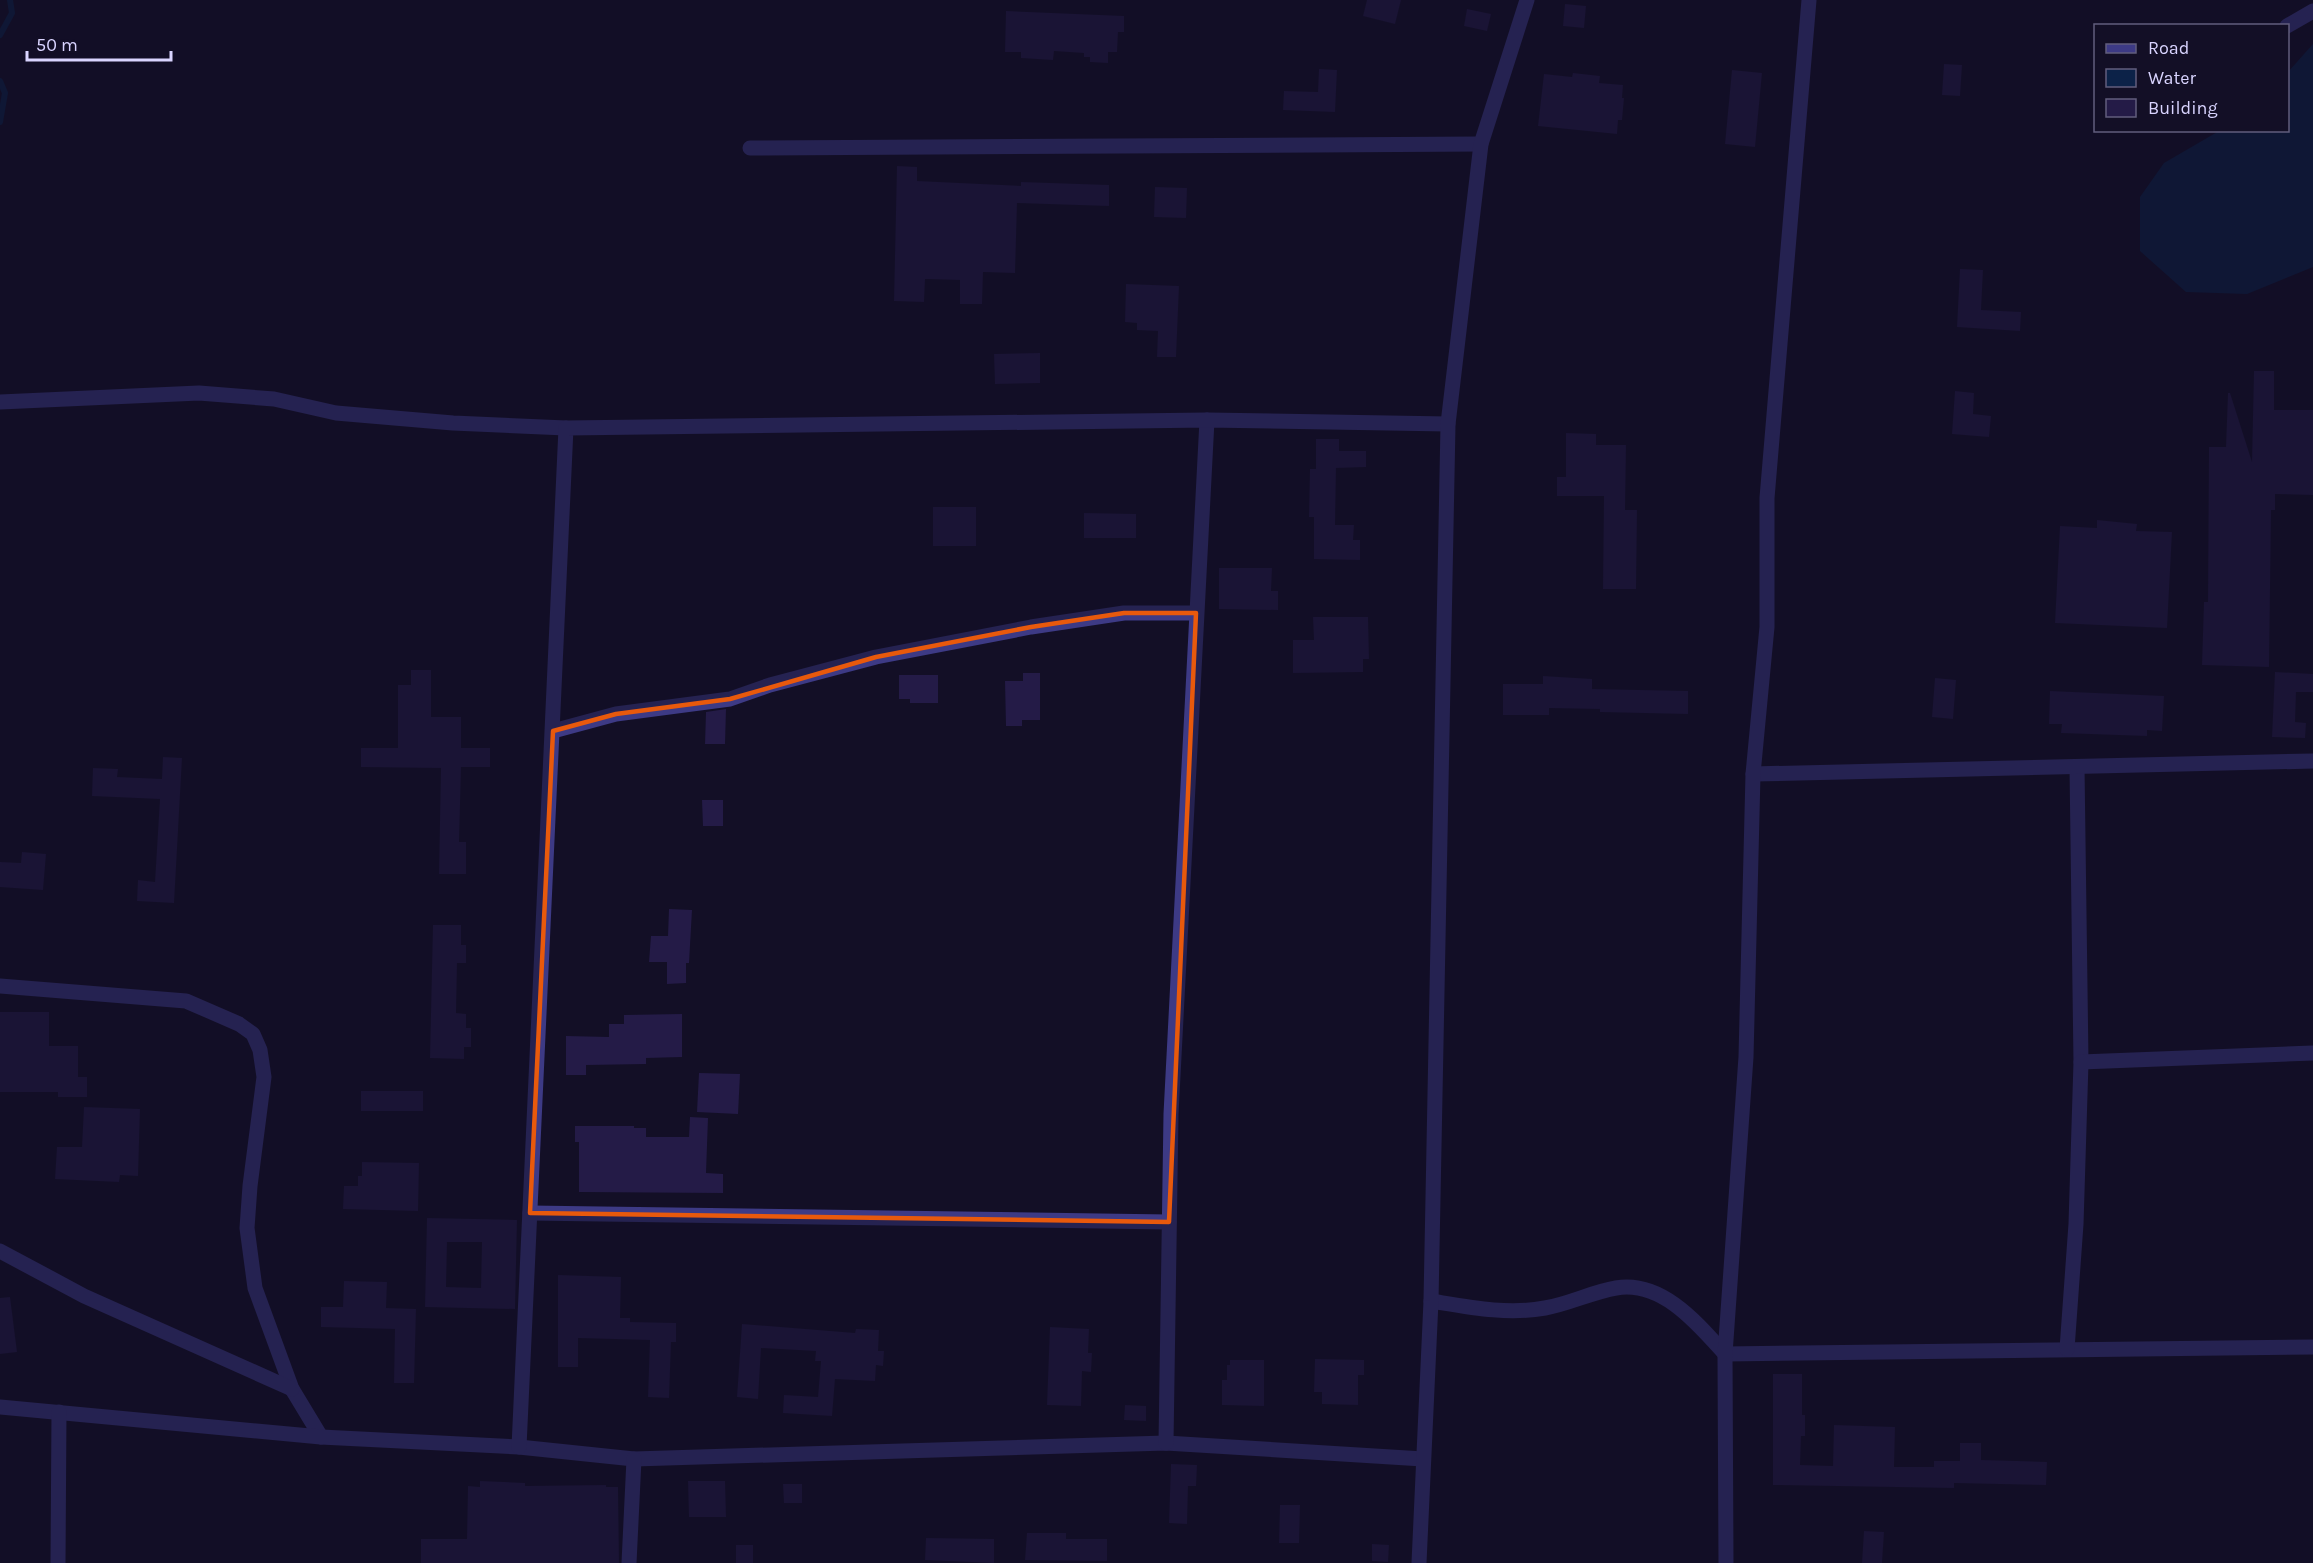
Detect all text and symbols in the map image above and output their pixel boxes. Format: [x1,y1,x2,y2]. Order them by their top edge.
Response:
scale bar [27,24,171,62]
legend [2094,24,2289,132]
text: 50 m [36,34,78,56]
text: Road [2148,37,2189,59]
text: Water [2148,67,2196,89]
text: Building [2148,97,2218,119]

